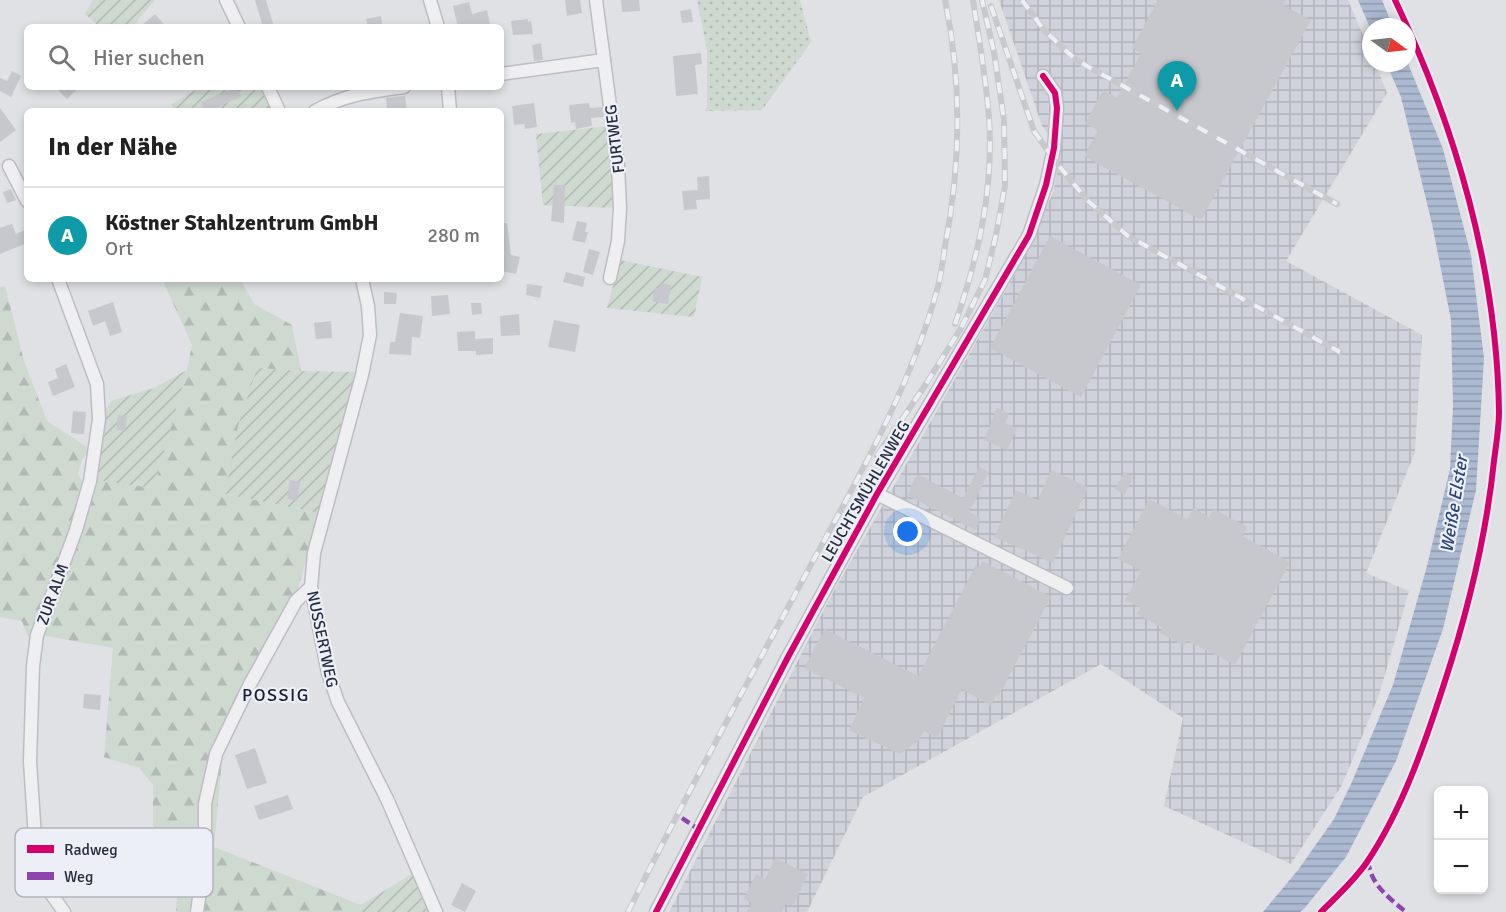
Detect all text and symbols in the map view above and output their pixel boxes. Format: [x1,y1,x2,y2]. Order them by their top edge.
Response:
north arrow [1362,18,1416,72]
search box [24,24,504,90]
icon: search [45,41,78,74]
text: Hier suchen [93,44,205,71]
pin: A [1158,62,1196,111]
street label: FURTWEG [601,103,629,174]
text: In der Nähe [48,131,178,163]
text: Köstner Stahlzentrum GmbH [105,209,379,236]
text: A [61,223,74,248]
text: 280 m [427,223,480,248]
text: Ort [105,236,133,261]
street label: LEUCHTSMÜHLENWEG [817,417,915,566]
water label: Weiße Elster [1435,452,1473,554]
your location [893,517,922,546]
street label: ZUR ALM [33,561,73,628]
street label: NUSSERTWEG [302,589,342,689]
district label: POSSIG [242,684,310,706]
map controls [1434,786,1488,894]
button: + [1434,786,1488,840]
legend [15,828,213,897]
text: Radweg [64,840,118,860]
button: − [1434,840,1488,894]
text: Weg [64,867,93,887]

